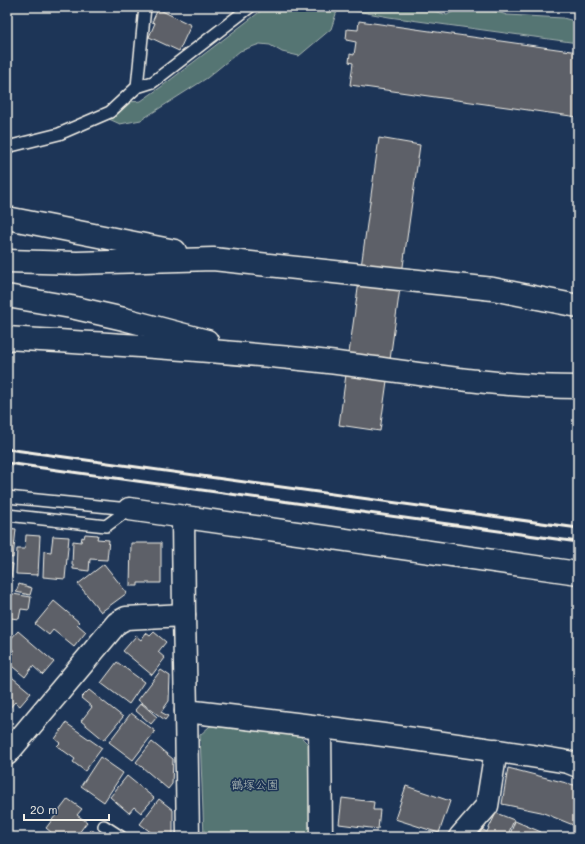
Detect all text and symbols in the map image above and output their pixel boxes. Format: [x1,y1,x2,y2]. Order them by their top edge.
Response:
park label: 鶴塚公園 [231,776,279,792]
scale bar [24,796,109,822]
text: 20 m [30,801,58,817]

